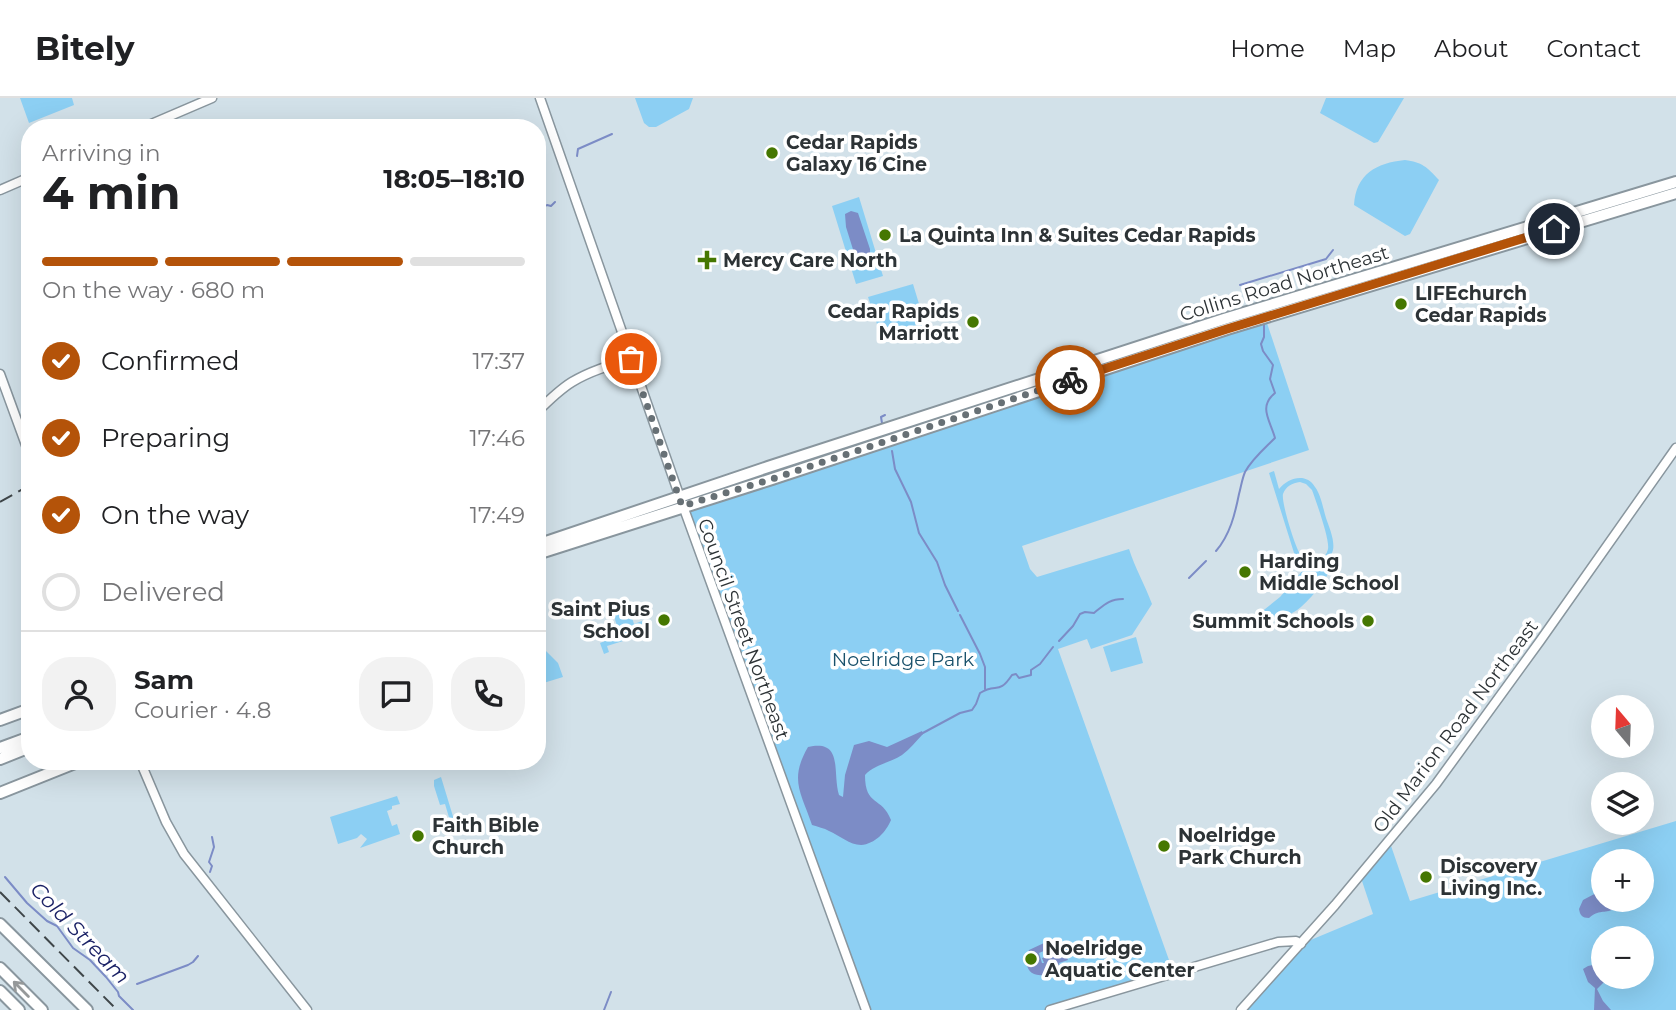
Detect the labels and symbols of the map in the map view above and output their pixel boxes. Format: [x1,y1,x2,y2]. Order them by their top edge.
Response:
place label: Cedar Rapids Galaxy 16 Cine [786,131,927,176]
marker: Cedar Rapids Galaxy 16 Cine [764,145,780,161]
pin [1524,199,1584,259]
place label: La Quinta Inn & Suites Cedar Rapids [899,224,1255,247]
marker: La Quinta Inn & Suites Cedar Rapids [877,227,893,243]
street label: Collins Road Northeast [1177,241,1392,326]
place label: Mercy Care North [723,249,898,272]
marker: Mercy Care North [697,250,717,270]
place label: LIFEchurch Cedar Rapids [1415,282,1547,327]
marker: LIFEchurch Cedar Rapids [1393,296,1409,312]
place label: Cedar Rapids Marriott [828,300,959,345]
marker: Cedar Rapids Marriott [965,314,981,330]
pin [601,329,661,389]
courier [1035,345,1105,415]
street label: Council Street Northeast [693,515,794,743]
place label: Harding Middle School [1259,550,1399,595]
marker: Harding Middle School [1237,564,1253,580]
place label: Saint Pius School [551,598,650,643]
place label: Summit Schools [1192,610,1354,633]
marker: Saint Pius School [656,612,672,628]
marker: Summit Schools [1360,613,1376,629]
street label: Old Marion Road Northeast [1368,615,1543,837]
park label: Noelridge Park [832,648,975,671]
north arrow [1591,695,1654,758]
place label: Faith Bible Church [432,814,539,859]
place label: Noelridge Park Church [1178,824,1302,869]
marker: Faith Bible Church [410,828,426,844]
marker: Noelridge Park Church [1156,838,1172,854]
place label: Discovery Living Inc. [1440,855,1542,900]
marker: Discovery Living Inc. [1418,869,1434,885]
water label: Cold Stream [26,876,135,989]
place label: Noelridge Aquatic Center [1044,937,1195,982]
marker: Noelridge Aquatic Center [1023,951,1039,967]
one-way arrow [13,981,30,998]

